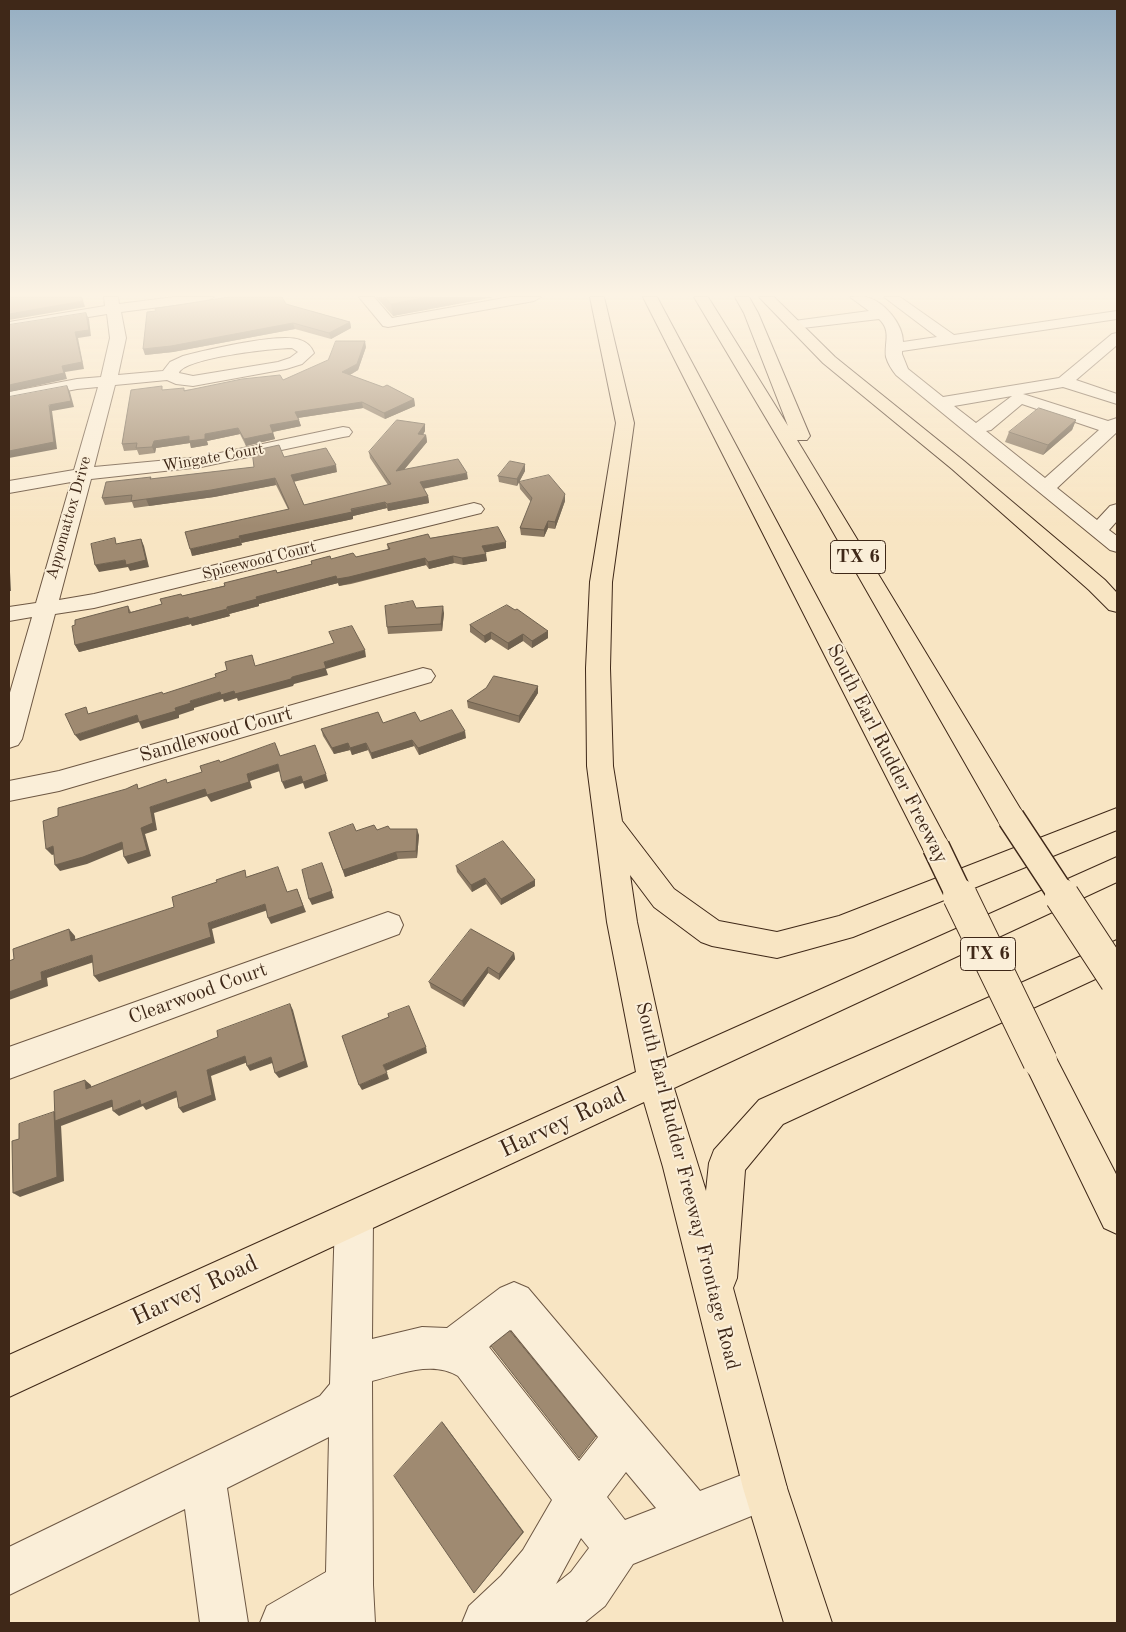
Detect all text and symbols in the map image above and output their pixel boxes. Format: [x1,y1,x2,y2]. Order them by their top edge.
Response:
street label: Wingate Court [161,440,265,476]
street label: Appomattox Drive [42,454,96,582]
street label: Spicewood Court [200,538,318,584]
road number: TX 6 [830,540,886,574]
street label: South Earl Rudder Freeway [821,640,953,868]
street label: Sandlewood Court [137,702,295,768]
road number: TX 6 [960,938,1016,971]
street label: Clearwood Court [125,958,271,1030]
street label: South Earl Rudder Freeway Frontage Road [630,999,744,1373]
street label: Harvey Road [495,1081,631,1165]
street label: Harvey Road [127,1249,263,1333]

